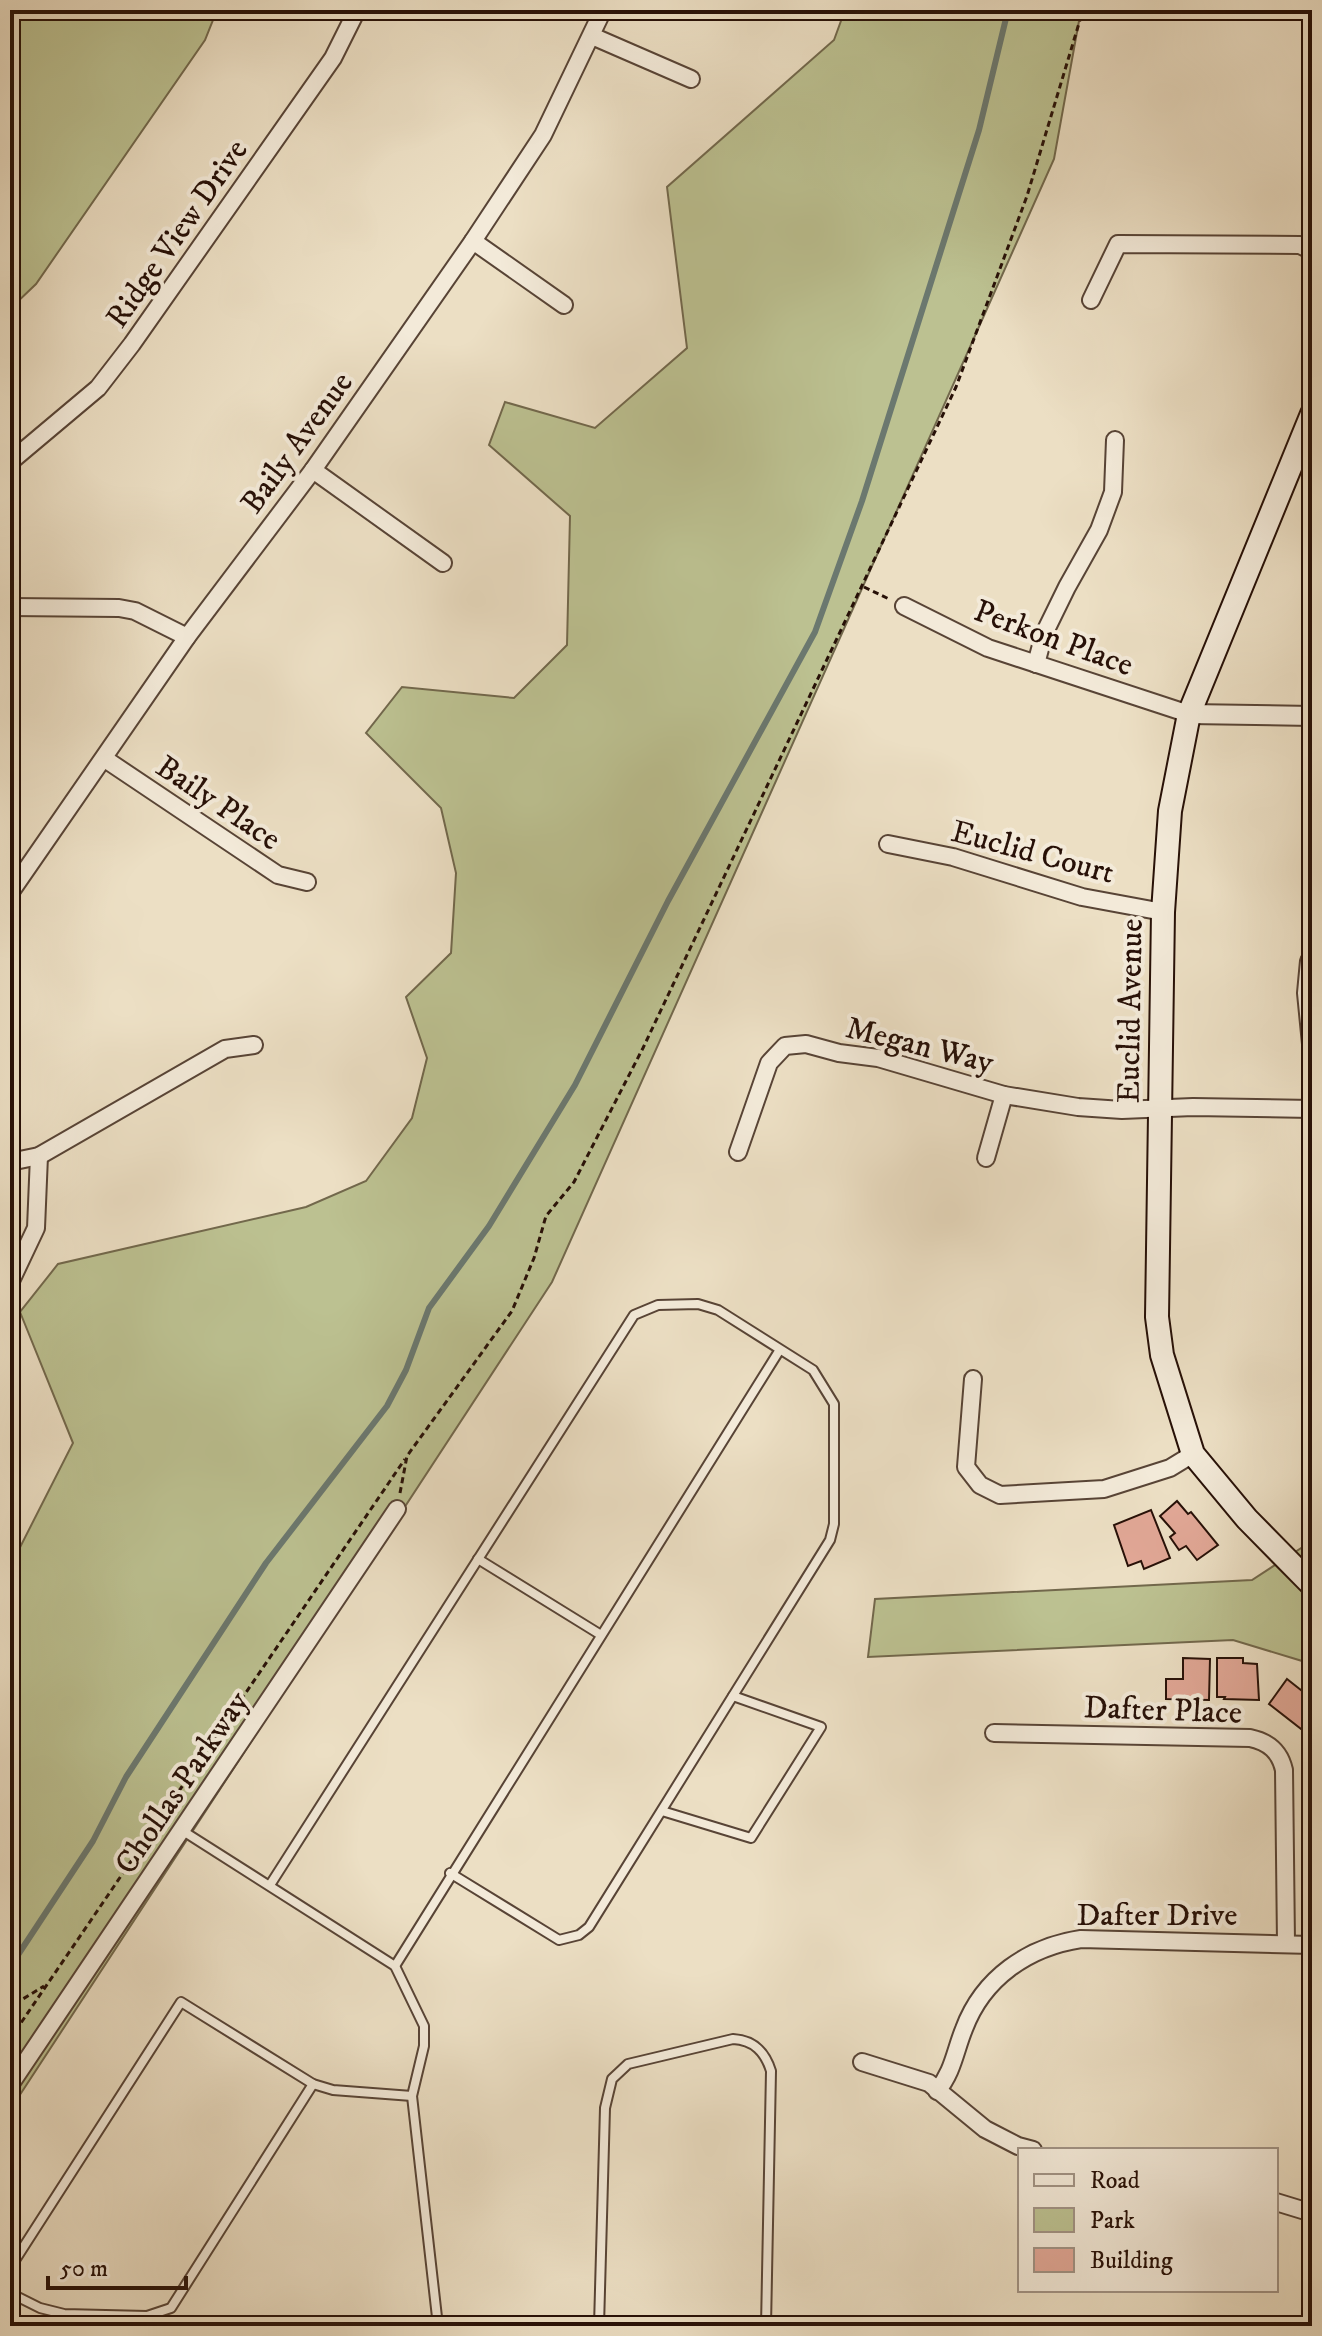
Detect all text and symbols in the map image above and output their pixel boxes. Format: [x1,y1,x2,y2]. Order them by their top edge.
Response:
street label: Ridge View Drive [98,132,257,336]
street label: Baily Avenue [233,364,362,522]
street label: Perkon Place [968,592,1138,686]
street label: Baily Place [148,747,288,860]
street label: Euclid Court [947,812,1118,894]
street label: Euclid Avenue [1109,918,1153,1104]
street label: Megan Way [842,1008,998,1084]
street label: Chollas Parkway [107,1683,259,1882]
street label: Dafter Place [1083,1688,1243,1734]
street label: Dafter Drive [1076,1896,1238,1936]
legend [1018,2148,1278,2292]
text: Road [1090,2166,1140,2196]
text: Park [1090,2206,1135,2236]
scale bar [48,2240,186,2290]
text: Building [1090,2246,1173,2276]
text: 50 m [60,2254,108,2284]

